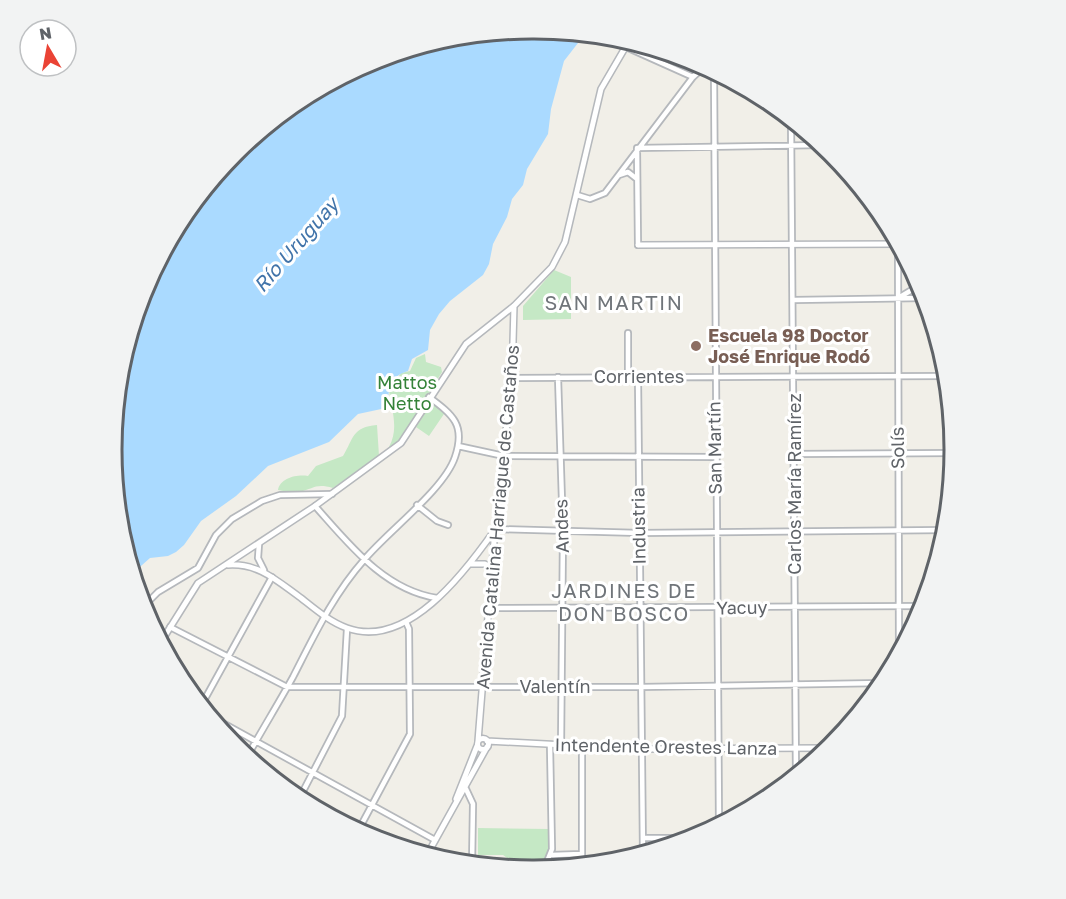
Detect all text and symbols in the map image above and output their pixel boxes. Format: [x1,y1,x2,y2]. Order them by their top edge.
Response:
north arrow [18,18,78,78]
text: N [38,22,53,44]
water label: Río Uruguay [248,190,345,297]
district label: SAN MARTIN [544,290,684,314]
place label: Escuela 98 Doctor José Enrique Rodó [708,324,870,367]
marker: Escuela 98 Doctor José Enrique Rodó [689,339,703,353]
street label: Avenida Catalina Harriague de Castaños [471,344,523,690]
street label: Corrientes [594,365,684,387]
park label: Mattos Netto [377,371,437,414]
street label: Carlos María Ramírez [783,393,805,575]
street label: San Martín [702,401,726,495]
street label: Solís [886,427,908,469]
street label: Industria [626,487,650,565]
street label: Andes [549,499,573,553]
district label: JARDINES DE DON BOSCO [551,578,697,625]
street label: Yacuy [716,596,768,618]
street label: Valentín [519,675,591,697]
street label: Intendente Orestes Lanza [555,733,778,759]

